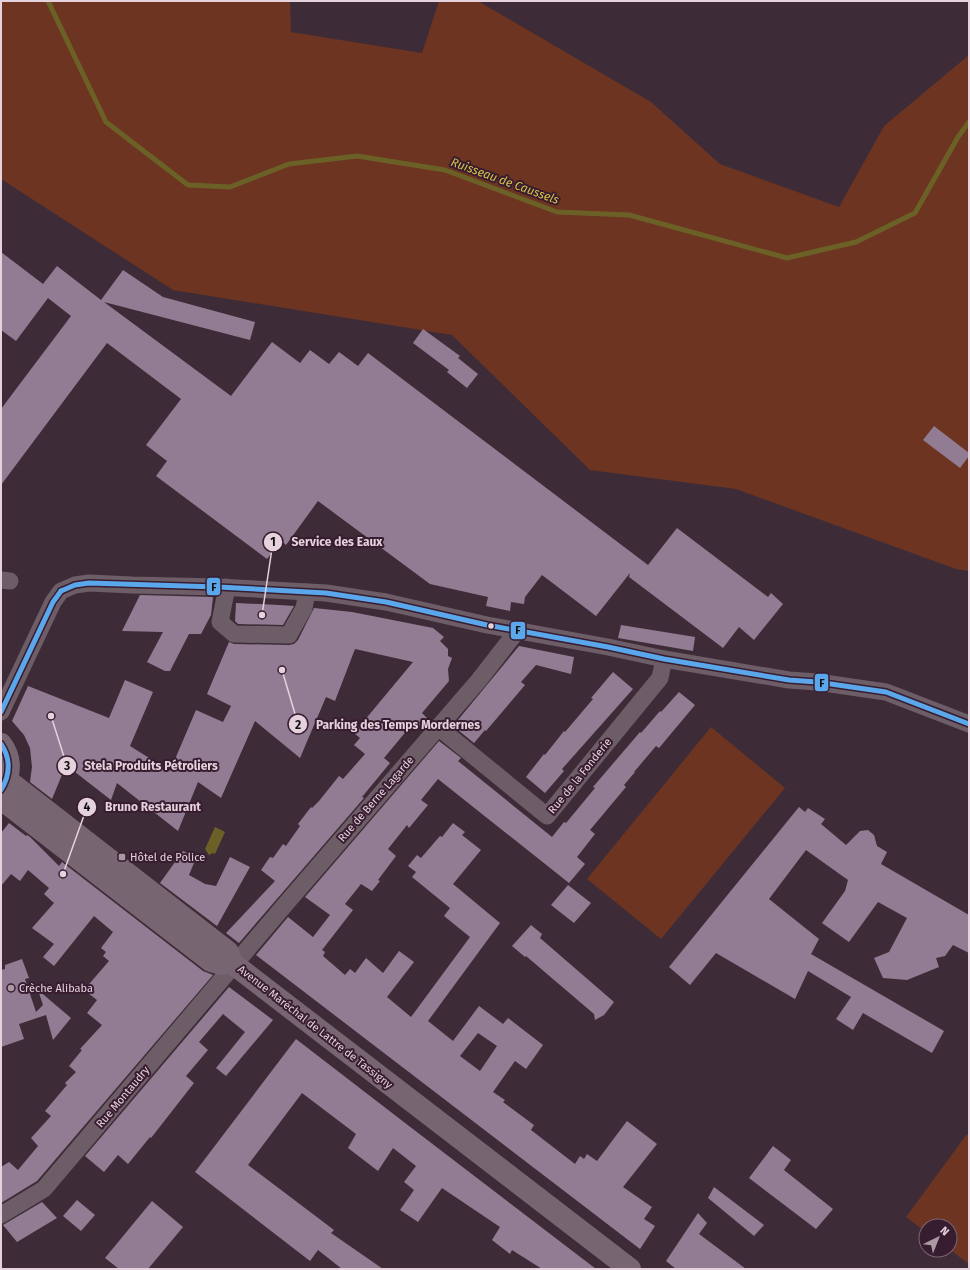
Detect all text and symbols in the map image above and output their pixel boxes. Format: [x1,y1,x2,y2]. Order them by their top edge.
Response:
water label: Ruisseau de Caussels [449,155,561,207]
callout: Service des Eaux [263,530,390,554]
text: 1 [270,535,276,549]
text: Service des Eaux [291,535,383,549]
line badge: F [206,577,221,596]
text: F [211,581,217,594]
unlabelled marker [486,621,496,631]
line badge: F [510,621,526,640]
text: F [515,624,521,637]
line badge: F [814,673,829,692]
text: F [819,677,825,690]
callout: Parking des Temps Mordernes [288,712,488,736]
text: 2 [295,718,301,732]
text: Parking des Temps Mordernes [316,718,480,732]
street label: Rue de la Fonderie [546,736,614,816]
callout: Stela Produits Pétroliers [57,754,226,778]
street label: Rue de Berne Lagarde [335,754,417,844]
text: 3 [63,759,70,773]
text: Stela Produits Pétroliers [84,759,218,773]
callout: Bruno Restaurant [77,795,209,819]
text: 4 [84,800,91,814]
text: Bruno Restaurant [105,800,201,814]
place label: Hôtel de Police [130,851,205,864]
marker: Hôtel de Police [117,852,127,862]
street label: Avenue Maréchal de Lattre de Tassigny [235,963,395,1092]
place label: Crèche Alibaba [19,982,93,995]
marker: Crèche Alibaba [6,983,16,993]
street label: Rue Montaudry [94,1063,153,1130]
north arrow [918,1218,958,1258]
text: N [937,1224,952,1238]

